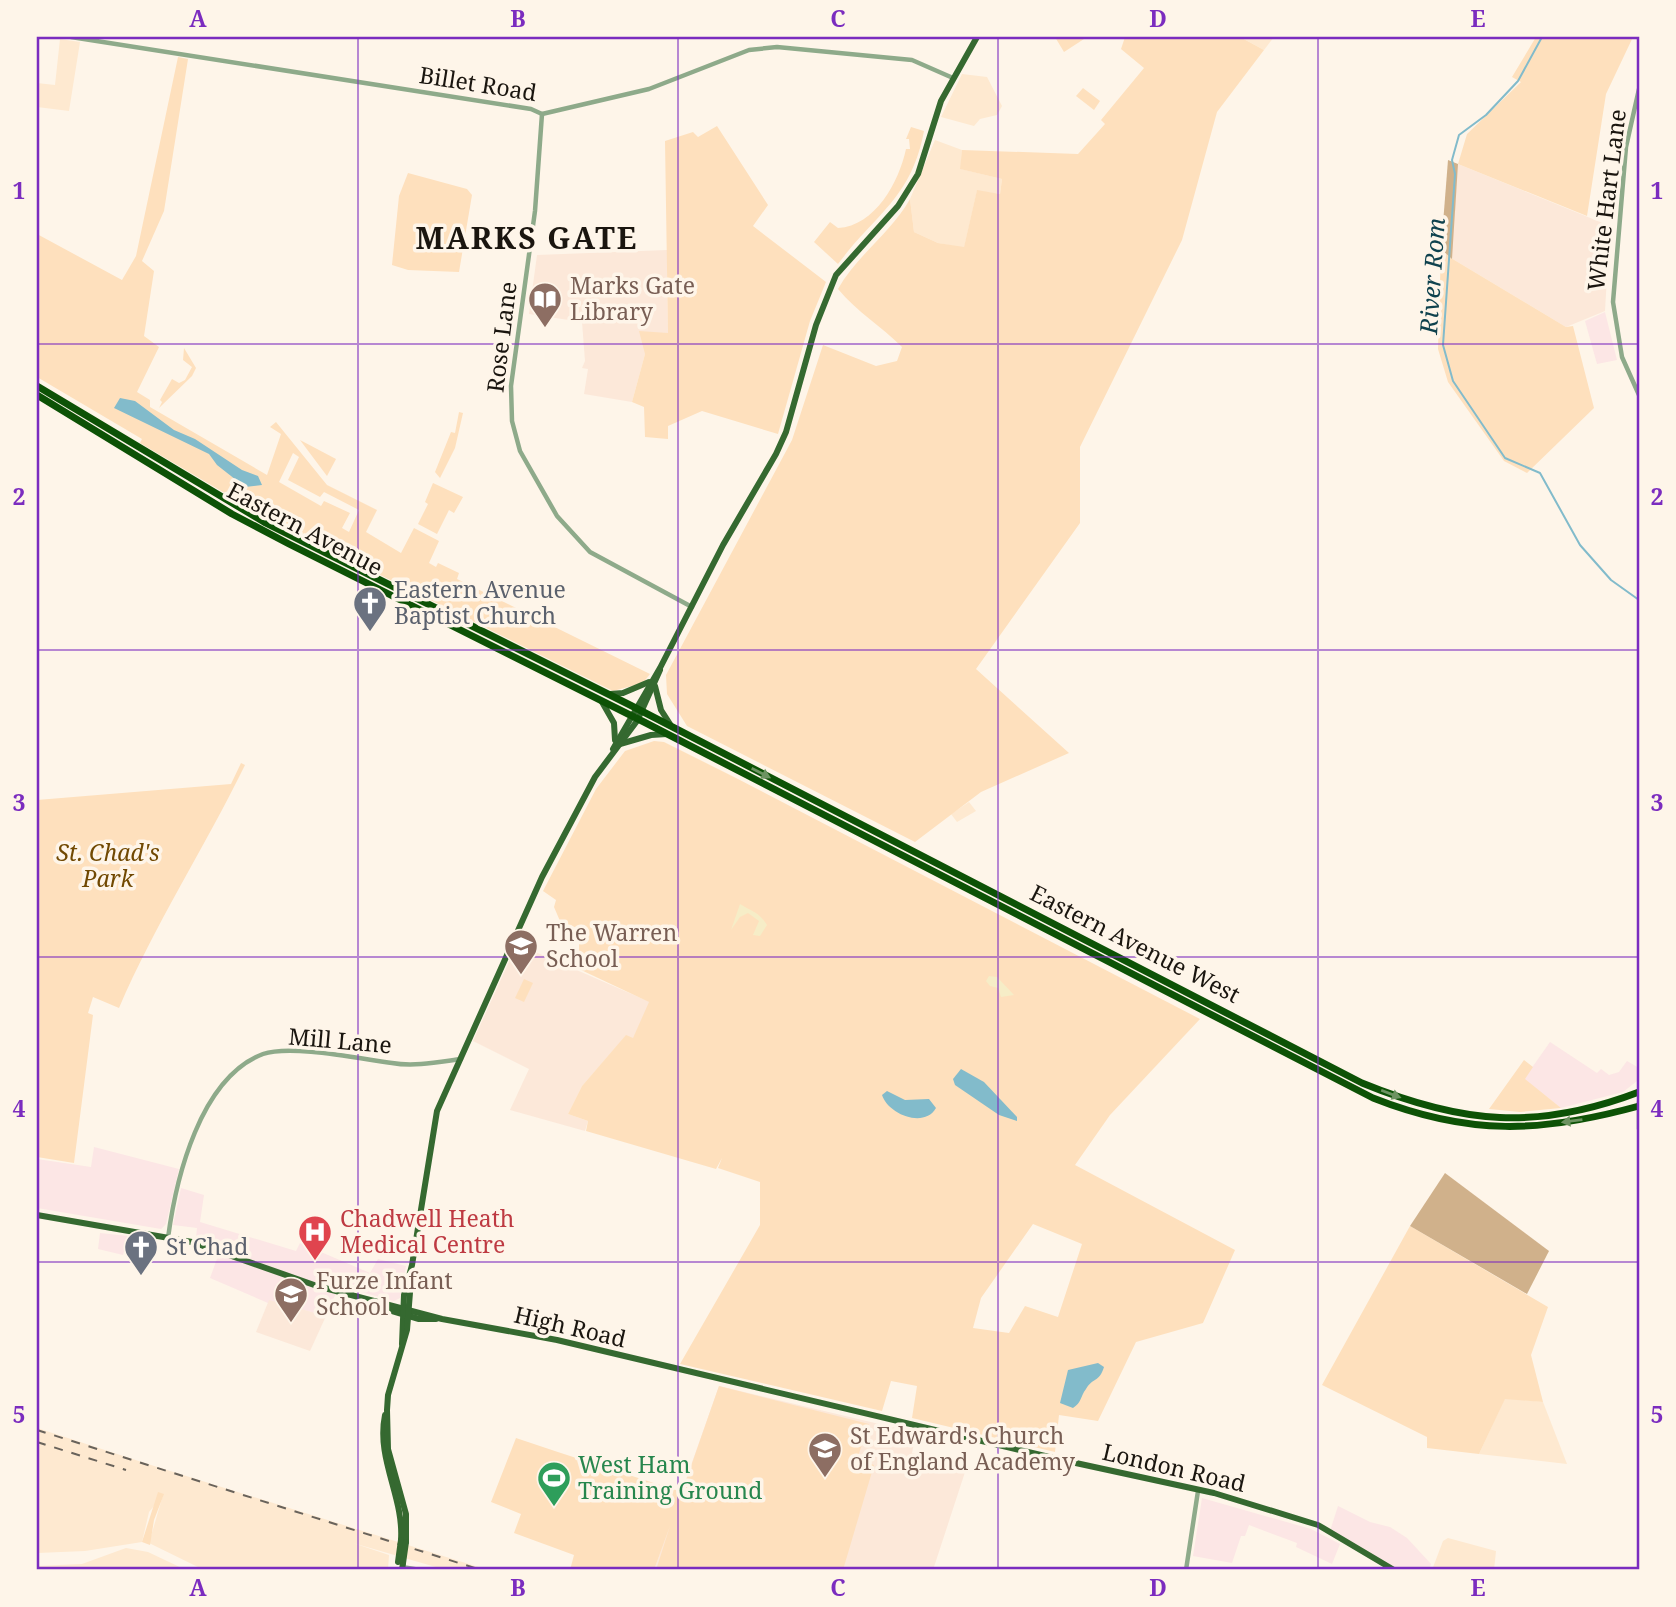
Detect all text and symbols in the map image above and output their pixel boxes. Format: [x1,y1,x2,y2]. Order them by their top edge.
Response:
text: A [189,2,207,34]
text: B [510,2,526,34]
text: C [830,2,846,34]
text: D [1149,2,1167,34]
text: E [1470,2,1486,34]
street label: Billet Road [417,58,539,108]
street label: White Hart Lane [1579,107,1633,293]
text: 1 [13,174,26,206]
text: 1 [1651,174,1664,206]
water label: River Rom [1411,216,1452,336]
district label: MARKS GATE [416,217,638,258]
place label: Marks Gate Library [570,269,695,327]
street label: Rose Lane [478,280,524,394]
library icon: Marks Gate Library [526,280,564,329]
street label: Eastern Avenue [222,474,389,583]
text: 2 [13,480,26,512]
text: 2 [1651,480,1664,512]
place label: Eastern Avenue Baptist Church [394,573,566,631]
church icon: Eastern Avenue Baptist Church [351,584,389,633]
one-way arrow [751,767,771,778]
text: 3 [13,786,26,818]
text: 3 [1651,786,1664,818]
park label: St. Chad's Park [56,836,160,894]
street label: Eastern Avenue West [1025,876,1246,1010]
place label: The Warren School [546,916,677,974]
school or university icon: The Warren School [502,927,540,976]
street label: Mill Lane [287,1020,393,1060]
one-way arrow [1381,1089,1402,1100]
text: 4 [13,1092,26,1124]
text: 4 [1651,1092,1664,1124]
one-way arrow [1561,1116,1583,1127]
place label: Chadwell Heath Medical Centre [340,1202,514,1260]
hospital icon: Chadwell Heath Medical Centre [296,1213,334,1262]
church icon: St Chad [122,1228,160,1277]
place label: St Chad [166,1230,248,1262]
place label: Furze Infant School [316,1264,453,1322]
school or university icon: Furze Infant School [272,1275,310,1324]
street label: High Road [511,1298,629,1354]
text: 5 [13,1398,26,1430]
text: 5 [1651,1398,1664,1430]
place label: St Edward's Church of England Academy [850,1419,1075,1477]
school or university icon: St Edward's Church of England Academy [806,1430,844,1479]
street label: London Road [1099,1435,1249,1499]
place label: West Ham Training Ground [578,1448,762,1506]
sports icon: West Ham Training Ground [535,1459,573,1508]
text: A [189,1571,207,1603]
text: B [510,1571,526,1603]
text: C [830,1571,846,1603]
text: D [1149,1571,1167,1603]
text: E [1470,1571,1486,1603]

